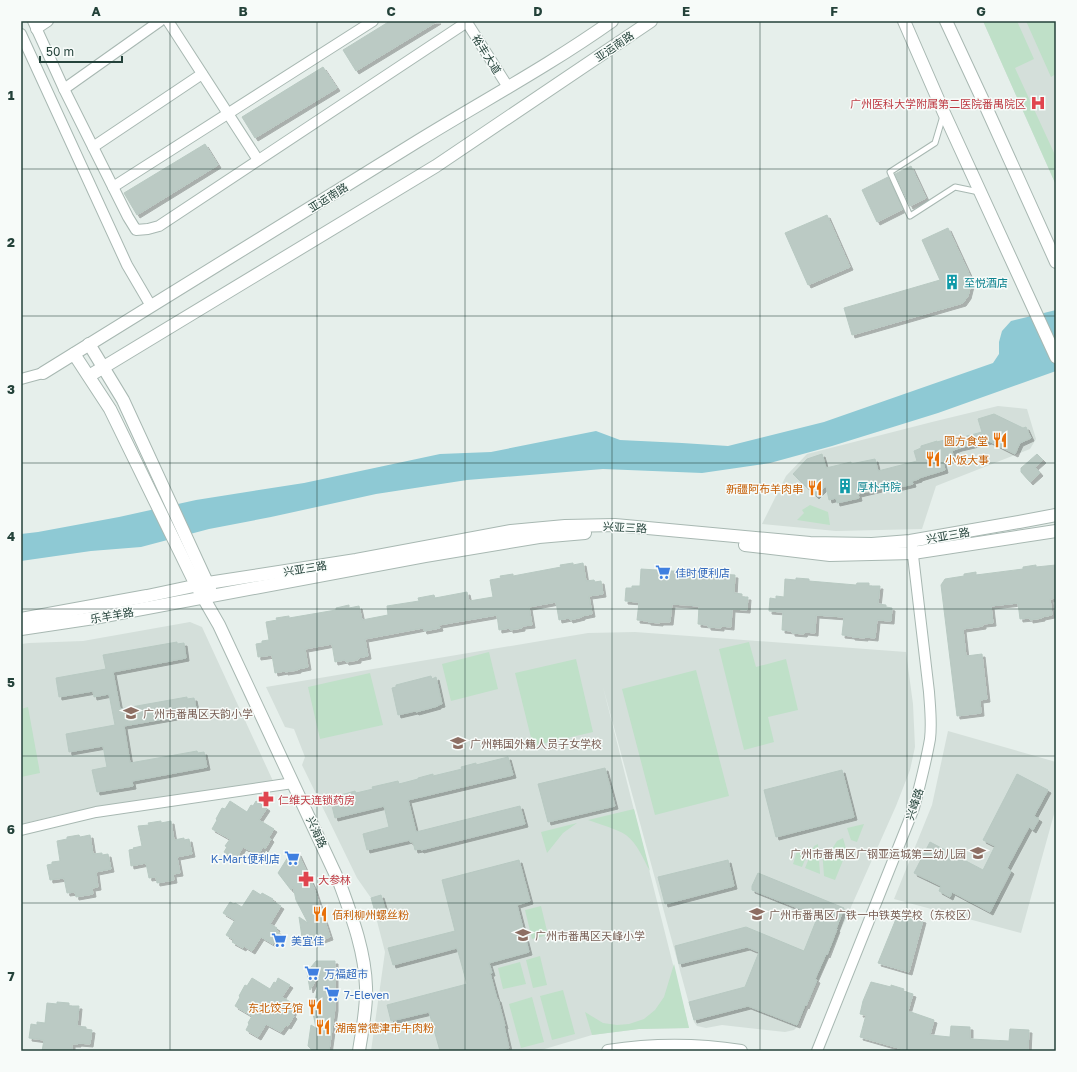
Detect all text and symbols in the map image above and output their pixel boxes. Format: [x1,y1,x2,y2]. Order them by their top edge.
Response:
text: A [91,3,101,19]
text: B [238,3,248,19]
text: C [386,3,396,19]
text: D [533,3,543,19]
text: E [682,3,690,19]
text: F [830,3,838,19]
text: G [976,3,986,19]
street label: 亚运南路 [592,28,636,64]
street label: 裕丰大道 [470,32,504,76]
scale bar [40,38,122,64]
text: 50 m [46,44,74,59]
text: 1 [8,87,15,103]
hospital icon: 广州医科大学附属第二医院番禺院区 [1029,94,1047,112]
place label: 广州医科大学附属第二医院番禺院区 [850,97,1026,110]
street label: 亚运南路 [306,180,350,214]
text: 2 [7,234,15,250]
building icon: 至悦酒店 [943,273,961,291]
place label: 至悦酒店 [964,276,1008,289]
text: 3 [7,381,15,397]
restaurant icon: 圆方食堂 [991,431,1009,449]
place label: 圆方食堂 [944,434,988,447]
restaurant icon: 小饭大事 [924,450,942,468]
place label: 小饭大事 [945,453,989,466]
building icon: 厚朴书院 [836,477,854,495]
restaurant icon: 新疆阿布羊肉串 [806,479,824,497]
place label: 厚朴书院 [857,480,901,493]
place label: 新疆阿布羊肉串 [726,482,803,495]
street label: 兴亚三路 [603,519,647,535]
street label: 兴亚三路 [925,525,971,545]
text: 4 [7,528,15,544]
street label: 兴亚三路 [282,558,328,578]
supermarket icon: 佳时便利店 [654,563,672,581]
place label: 佳时便利店 [675,566,730,579]
street label: 乐羊羊路 [89,605,135,625]
text: 5 [7,674,15,690]
school or university icon: 广州市番禺区天韵小学 [122,704,140,722]
place label: 广州市番禺区天韵小学 [143,707,253,720]
school or university icon: 广州韩国外籍人员子女学校 [449,734,467,752]
place label: 广州韩国外籍人员子女学校 [470,737,602,750]
street label: 兴峰路 [903,786,925,822]
pharmacy icon: 仁维天连锁药房 [257,790,275,808]
place label: 仁维天连锁药房 [278,793,355,806]
street label: 兴海路 [304,814,330,850]
text: 6 [7,821,15,837]
school or university icon: 广州市番禺区广钢亚运城第二幼儿园 [969,844,987,862]
place label: 广州市番禺区广钢亚运城第二幼儿园 [790,847,966,860]
supermarket icon: K-Mart便利店 [283,849,301,867]
place label: K-Mart便利店 [211,852,280,865]
pharmacy icon: 大参林 [297,870,315,888]
place label: 大参林 [318,873,351,886]
restaurant icon: 佰利柳州螺丝粉 [311,905,329,923]
school or university icon: 广州市番禺区广铁一中铁英学校（东校区） [748,905,766,923]
place label: 佰利柳州螺丝粉 [332,908,409,921]
place label: 广州市番禺区广铁一中铁英学校（东校区） [769,908,978,921]
school or university icon: 广州市番禺区天峰小学 [514,926,532,944]
place label: 广州市番禺区天峰小学 [535,929,645,942]
supermarket icon: 美宜佳 [270,931,288,949]
place label: 美宜佳 [291,934,324,947]
supermarket icon: 万福超市 [303,964,321,982]
place label: 万福超市 [324,967,368,980]
text: 7 [7,968,15,984]
supermarket icon: 7-Eleven [323,985,341,1003]
place label: 7-Eleven [344,988,389,1001]
restaurant icon: 东北饺子馆 [306,998,324,1016]
place label: 东北饺子馆 [248,1001,303,1014]
restaurant icon: 湖南常德津市牛肉粉 [314,1018,332,1036]
place label: 湖南常德津市牛肉粉 [335,1021,434,1034]

